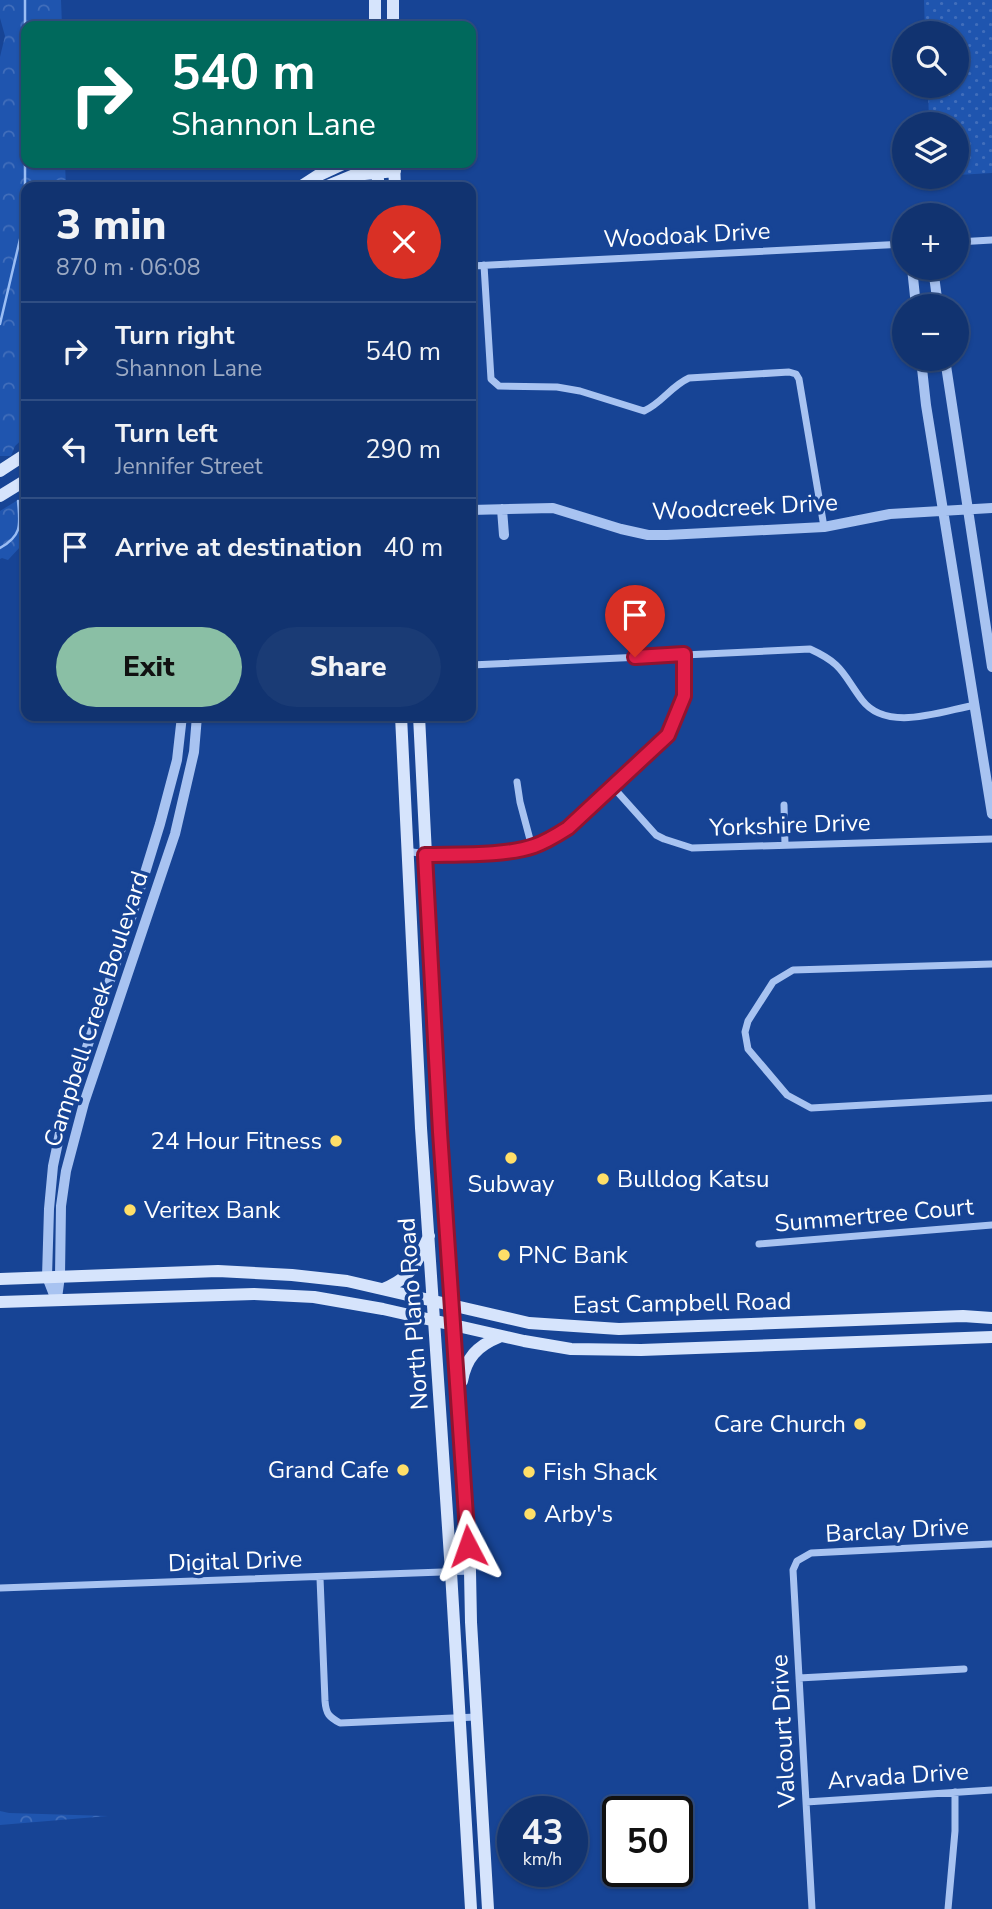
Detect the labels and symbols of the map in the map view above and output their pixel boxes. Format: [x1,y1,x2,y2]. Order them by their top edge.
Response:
street label: Woodoak Drive [603,215,771,255]
street label: Woodcreek Drive [651,486,839,528]
pin [605,585,665,657]
street label: Yorkshire Drive [708,806,871,844]
street label: Campbell Creek Boulevard [36,867,156,1151]
place label: 24 Hour Fitness [151,1125,322,1157]
marker: 24 Hour Fitness [328,1133,344,1149]
marker: Subway [503,1150,519,1166]
place label: Bulldog Katsu [617,1163,769,1195]
place label: Subway [468,1168,555,1200]
marker: Bulldog Katsu [595,1171,611,1187]
street label: Summertree Court [773,1190,975,1240]
place label: Veritex Bank [143,1194,281,1226]
marker: Veritex Bank [122,1202,138,1218]
street label: North Plano Road [390,1217,436,1411]
place label: PNC Bank [518,1239,629,1271]
marker: PNC Bank [496,1247,512,1263]
street label: East Campbell Road [572,1285,792,1321]
place label: Care Church [714,1408,846,1440]
marker: Care Church [852,1416,868,1432]
place label: Grand Cafe [268,1454,389,1486]
place label: Fish Shack [543,1456,658,1488]
marker: Grand Cafe [395,1462,411,1478]
marker: Fish Shack [521,1464,537,1480]
place label: Arby's [544,1498,613,1530]
marker: Arby's [522,1506,538,1522]
position arrow [431,1509,505,1583]
street label: Barclay Drive [824,1510,970,1550]
street label: Digital Drive [167,1543,303,1579]
street label: Valcourt Drive [763,1654,803,1809]
street label: Arvada Drive [826,1755,970,1797]
speed limit sign: 50 [602,1796,693,1887]

